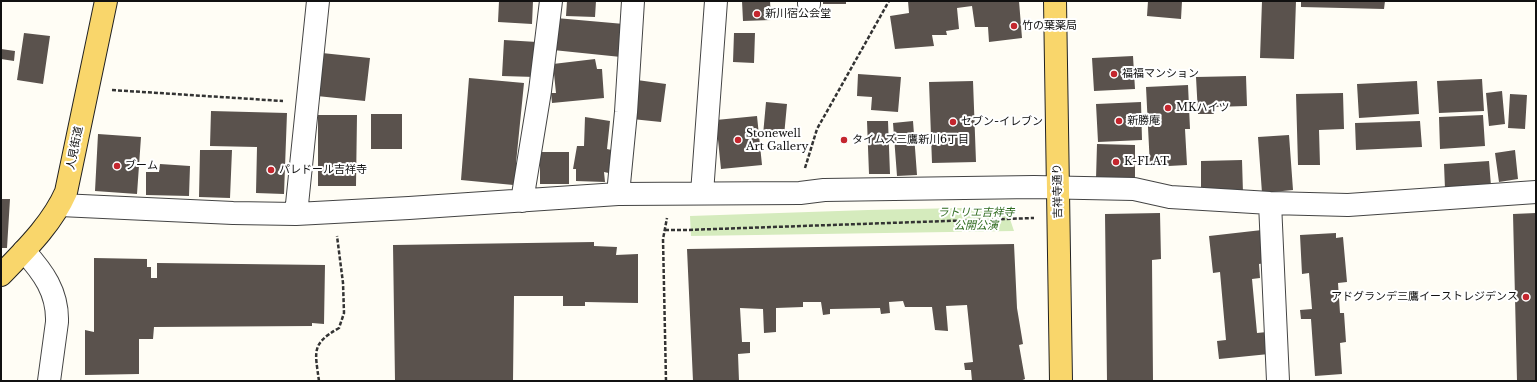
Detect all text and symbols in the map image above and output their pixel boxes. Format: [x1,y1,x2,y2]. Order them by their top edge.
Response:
place label: 新川宿公会堂 [765,7,831,21]
marker: 新川宿公会堂 [752,9,762,19]
place label: 竹の葉薬局 [1022,19,1077,33]
marker: 竹の葉薬局 [1009,21,1019,31]
place label: 福福マンション [1122,67,1199,81]
marker: 福福マンション [1109,69,1119,79]
place label: MKハイツ [1176,101,1230,115]
marker: MKハイツ [1163,103,1173,113]
place label: 新勝庵 [1127,114,1160,128]
place label: セブン-イレブン [961,115,1043,129]
marker: 新勝庵 [1114,116,1124,126]
marker: セブン-イレブン [948,117,958,127]
street label: 人見街道 [64,125,86,171]
place label: Stonewell Art Gallery [746,127,808,153]
place label: タイムズ三鷹新川6丁目 [852,133,969,147]
marker: Stonewell Art Gallery [733,135,743,145]
marker: タイムズ三鷹新川6丁目 [839,135,849,145]
place label: K-FLAT [1124,155,1169,169]
marker: K-FLAT [1111,157,1121,167]
place label: ブーム [125,159,158,173]
marker: ブーム [112,161,122,171]
place label: パレドール吉祥寺 [279,163,367,177]
street label: 吉祥寺通り [1051,163,1065,219]
marker: パレドール吉祥寺 [266,165,276,175]
park label: ラトリエ吉祥寺 公開公演 [938,206,1014,232]
place label: アドグランデ三鷹イーストレジデンス [1331,290,1518,304]
marker: アドグランデ三鷹イーストレジデンス [1521,292,1531,302]

